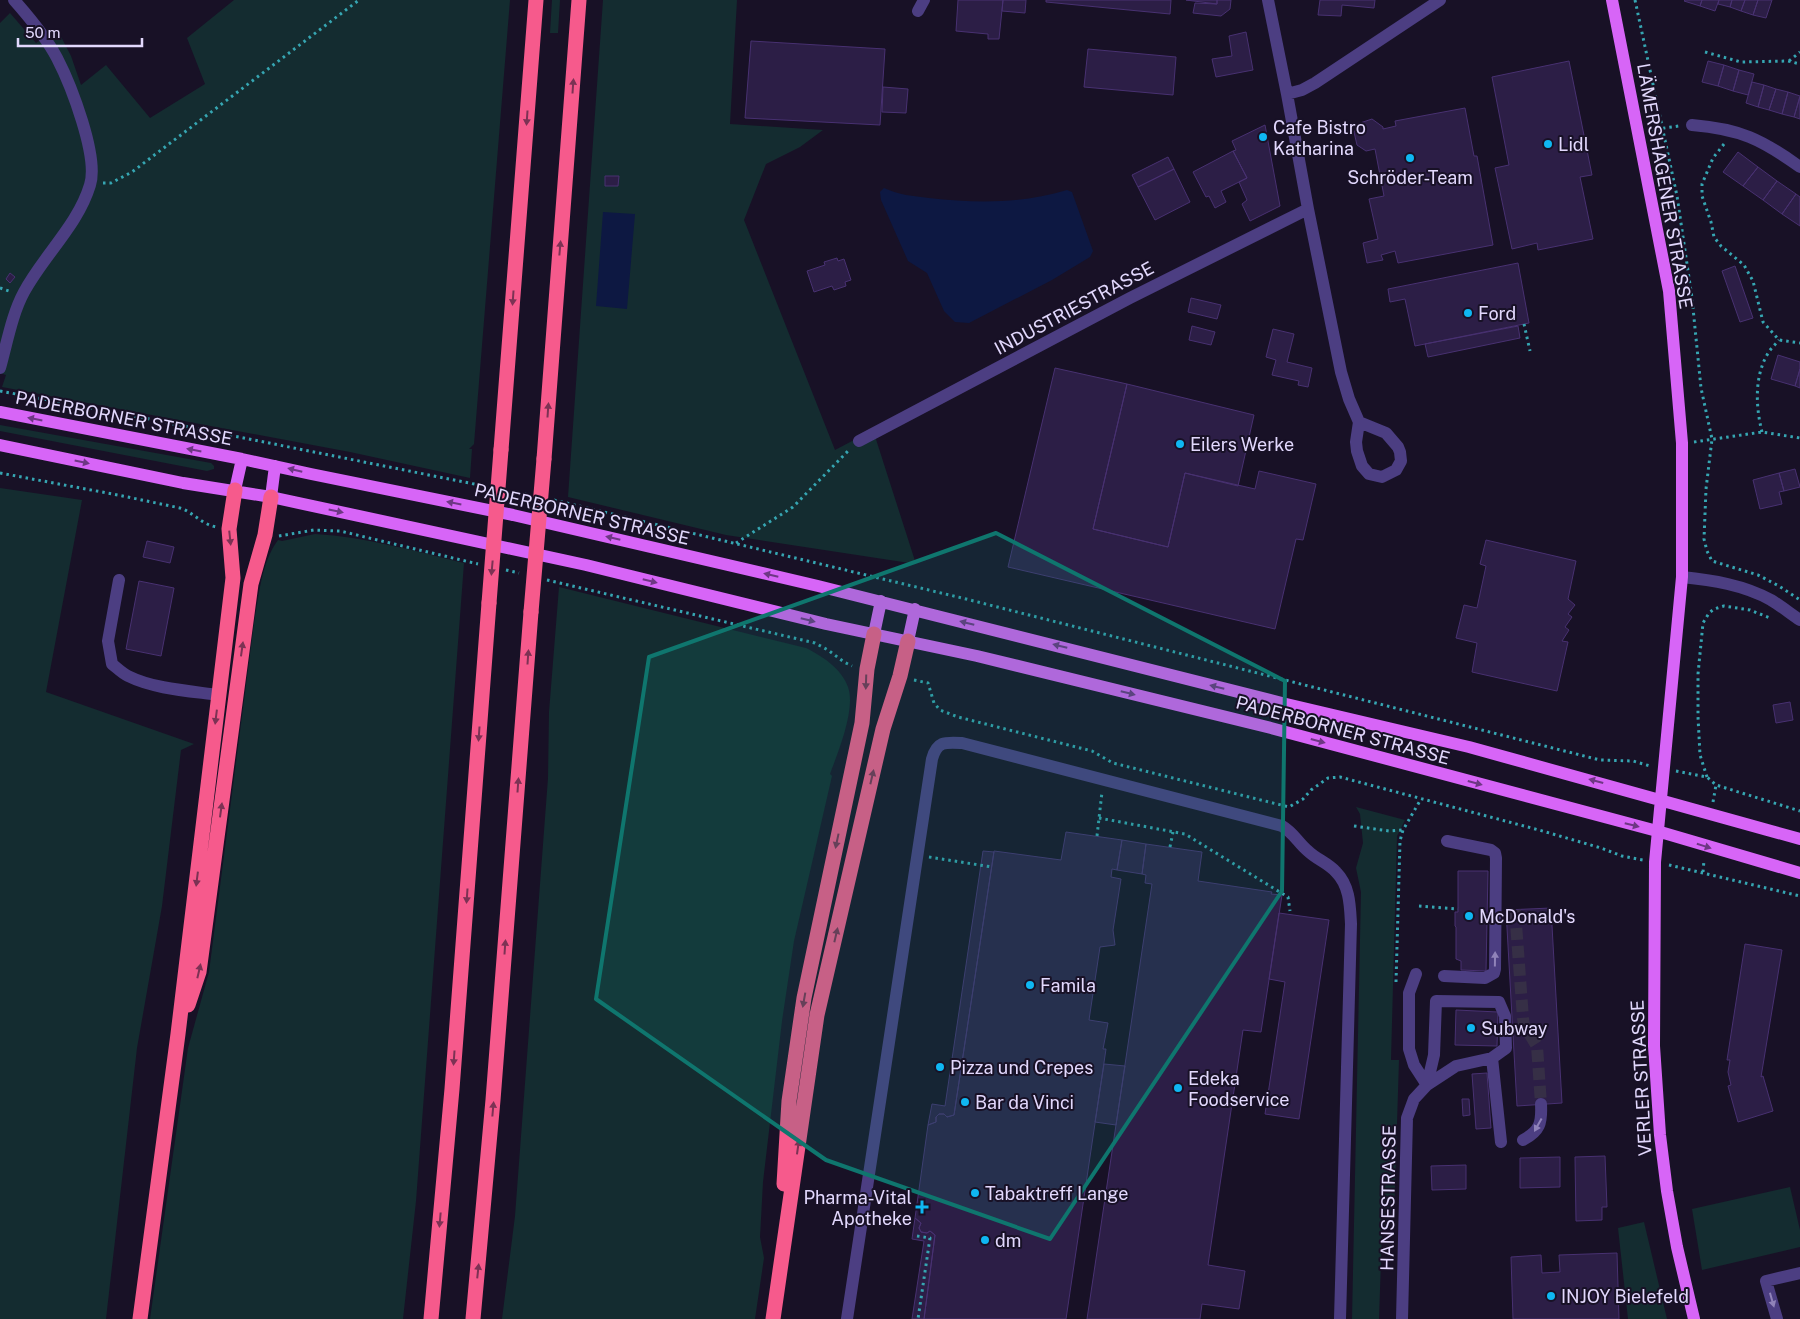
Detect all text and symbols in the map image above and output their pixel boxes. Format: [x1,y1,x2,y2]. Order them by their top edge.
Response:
scale bar [18,15,141,47]
text: 50 m [25,24,60,41]
street label: LÄMERSHAGENER STRASSE [1633,61,1698,310]
one-way arrow [569,78,577,94]
one-way arrow [522,111,530,127]
place label: Cafe Bistro Katharina [1273,117,1366,159]
marker: Cafe Bistro Katharina [1257,131,1269,143]
place label: Lidl [1558,134,1589,155]
marker: Lidl [1542,138,1554,150]
marker: Schröder-Team [1404,152,1416,164]
place label: Schröder-Team [1347,167,1473,188]
one-way arrow [556,240,564,256]
street label: INDUSTRIESTRASSE [991,257,1157,359]
one-way arrow [509,290,517,306]
place label: Ford [1478,303,1516,324]
marker: Ford [1462,307,1474,319]
street label: PADERBORNER STRASSE [14,387,234,449]
one-way arrow [544,402,552,418]
one-way arrow [27,415,42,423]
place label: Eilers Werke [1190,434,1294,455]
marker: Eilers Werke [1174,438,1186,450]
one-way arrow [186,445,202,453]
one-way arrow [74,458,90,466]
one-way arrow [287,466,302,474]
street label: PADERBORNER STRASSE [472,479,692,549]
one-way arrow [446,499,462,507]
one-way arrow [328,507,344,515]
one-way arrow [226,531,234,547]
one-way arrow [605,534,620,542]
one-way arrow [488,560,496,576]
one-way arrow [763,571,778,579]
one-way arrow [643,577,658,585]
one-way arrow [801,616,816,624]
one-way arrow [959,618,974,626]
one-way arrow [238,641,246,657]
one-way arrow [1052,642,1067,650]
one-way arrow [524,648,532,664]
one-way arrow [862,674,870,690]
one-way arrow [1210,682,1225,690]
one-way arrow [1121,689,1136,697]
street label: PADERBORNER STRASSE [1234,691,1452,769]
one-way arrow [212,710,220,726]
one-way arrow [475,726,483,742]
one-way arrow [1311,737,1326,745]
one-way arrow [868,769,876,784]
one-way arrow [514,776,522,792]
one-way arrow [1589,777,1604,785]
one-way arrow [1468,780,1483,788]
one-way arrow [217,802,225,818]
one-way arrow [1625,821,1640,829]
one-way arrow [833,834,841,849]
one-way arrow [1697,842,1712,850]
one-way arrow [193,871,201,887]
one-way arrow [462,888,470,904]
place label: McDonald's [1479,906,1575,927]
marker: McDonald's [1463,910,1475,922]
one-way arrow [832,928,840,943]
one-way arrow [502,938,510,954]
one-way arrow [1491,950,1499,966]
one-way arrow [195,964,203,979]
place label: Famila [1040,975,1096,996]
marker: Famila [1024,979,1036,991]
one-way arrow [799,993,807,1009]
street label: VERLER STRASSE [1626,999,1656,1157]
place label: Subway [1481,1018,1548,1039]
marker: Subway [1465,1022,1477,1034]
one-way arrow [450,1050,458,1066]
place label: Pizza und Crepes [950,1057,1093,1078]
marker: Pizza und Crepes [934,1061,946,1073]
place label: Edeka Foodservice [1188,1068,1290,1110]
marker: Edeka Foodservice [1172,1082,1184,1094]
place label: Bar da Vinci [975,1092,1074,1113]
marker: Bar da Vinci [959,1096,971,1108]
one-way arrow [489,1100,497,1116]
one-way arrow [1534,1118,1542,1133]
street label: HANSESTRASSE [1376,1125,1400,1271]
one-way arrow [795,1138,803,1154]
place label: Tabaktreff Lange [985,1183,1128,1204]
place label: Pharma-Vital Apotheke [803,1187,912,1229]
marker: Tabaktreff Lange [969,1187,981,1199]
marker: Pharma-Vital Apotheke [916,1201,928,1213]
one-way arrow [436,1212,444,1228]
place label: dm [995,1230,1021,1251]
marker: dm [979,1234,991,1246]
one-way arrow [474,1262,482,1278]
place label: INJOY Bielefeld [1561,1286,1689,1307]
marker: INJOY Bielefeld [1545,1290,1557,1302]
one-way arrow [1768,1293,1776,1308]

